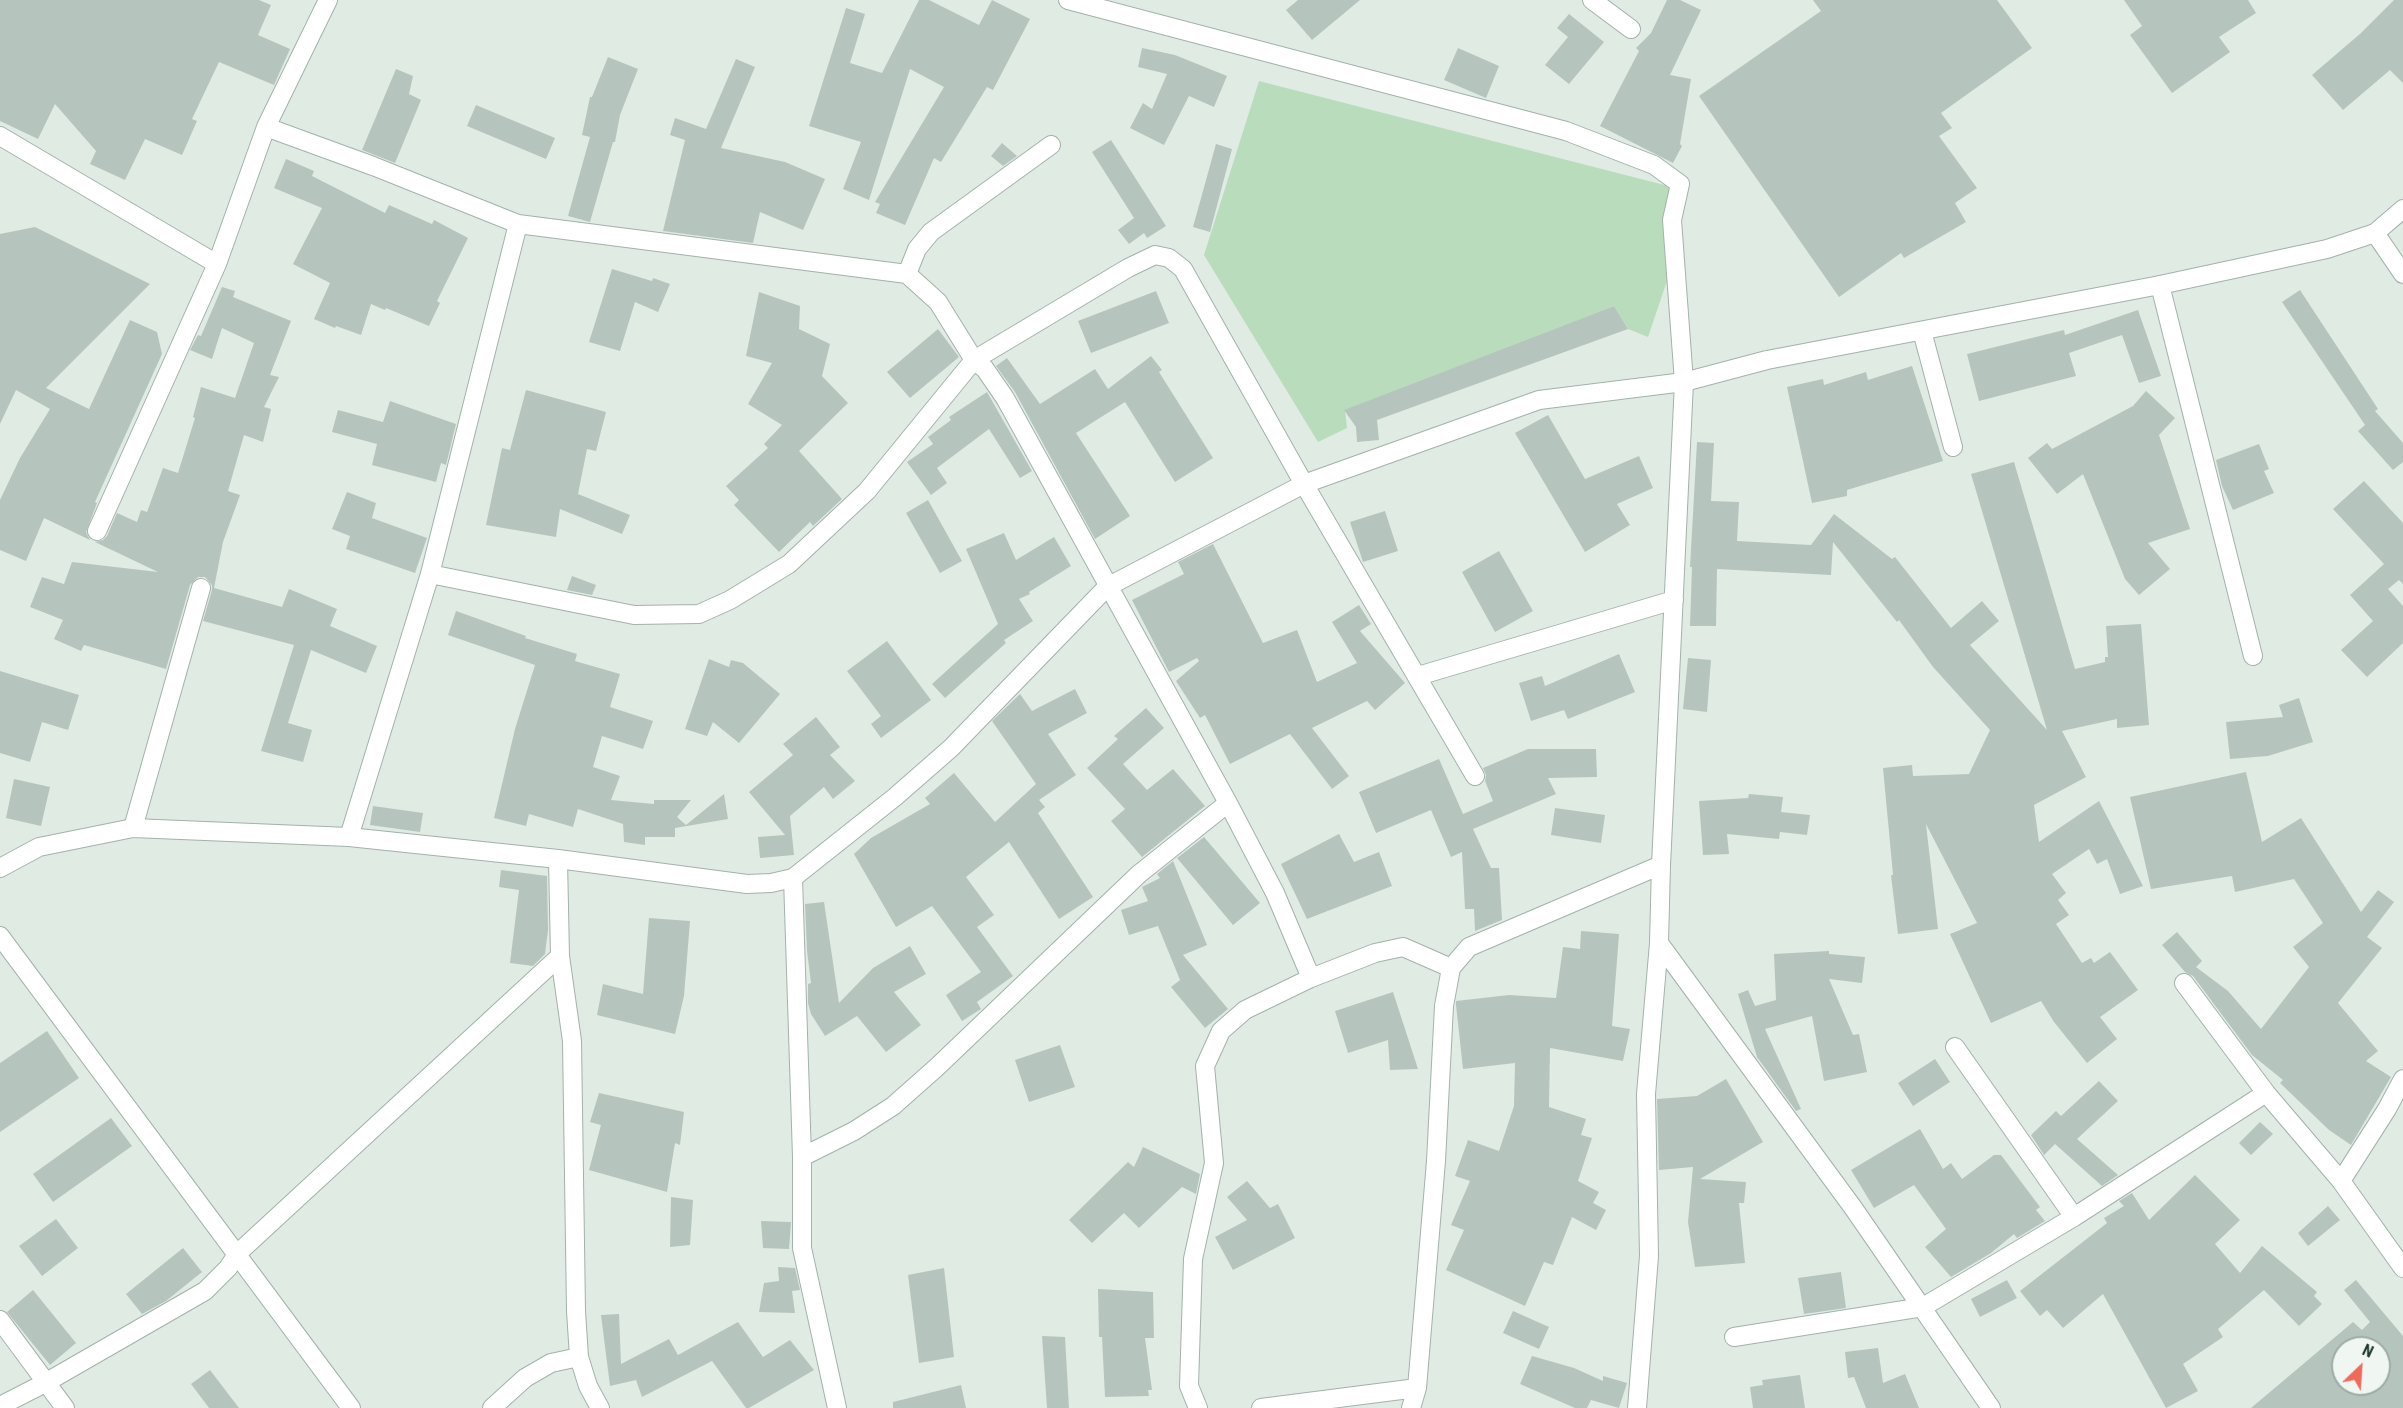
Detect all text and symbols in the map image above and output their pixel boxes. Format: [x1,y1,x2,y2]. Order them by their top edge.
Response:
north arrow [2331,1336,2391,1396]
text: N [2360,1340,2376,1362]

